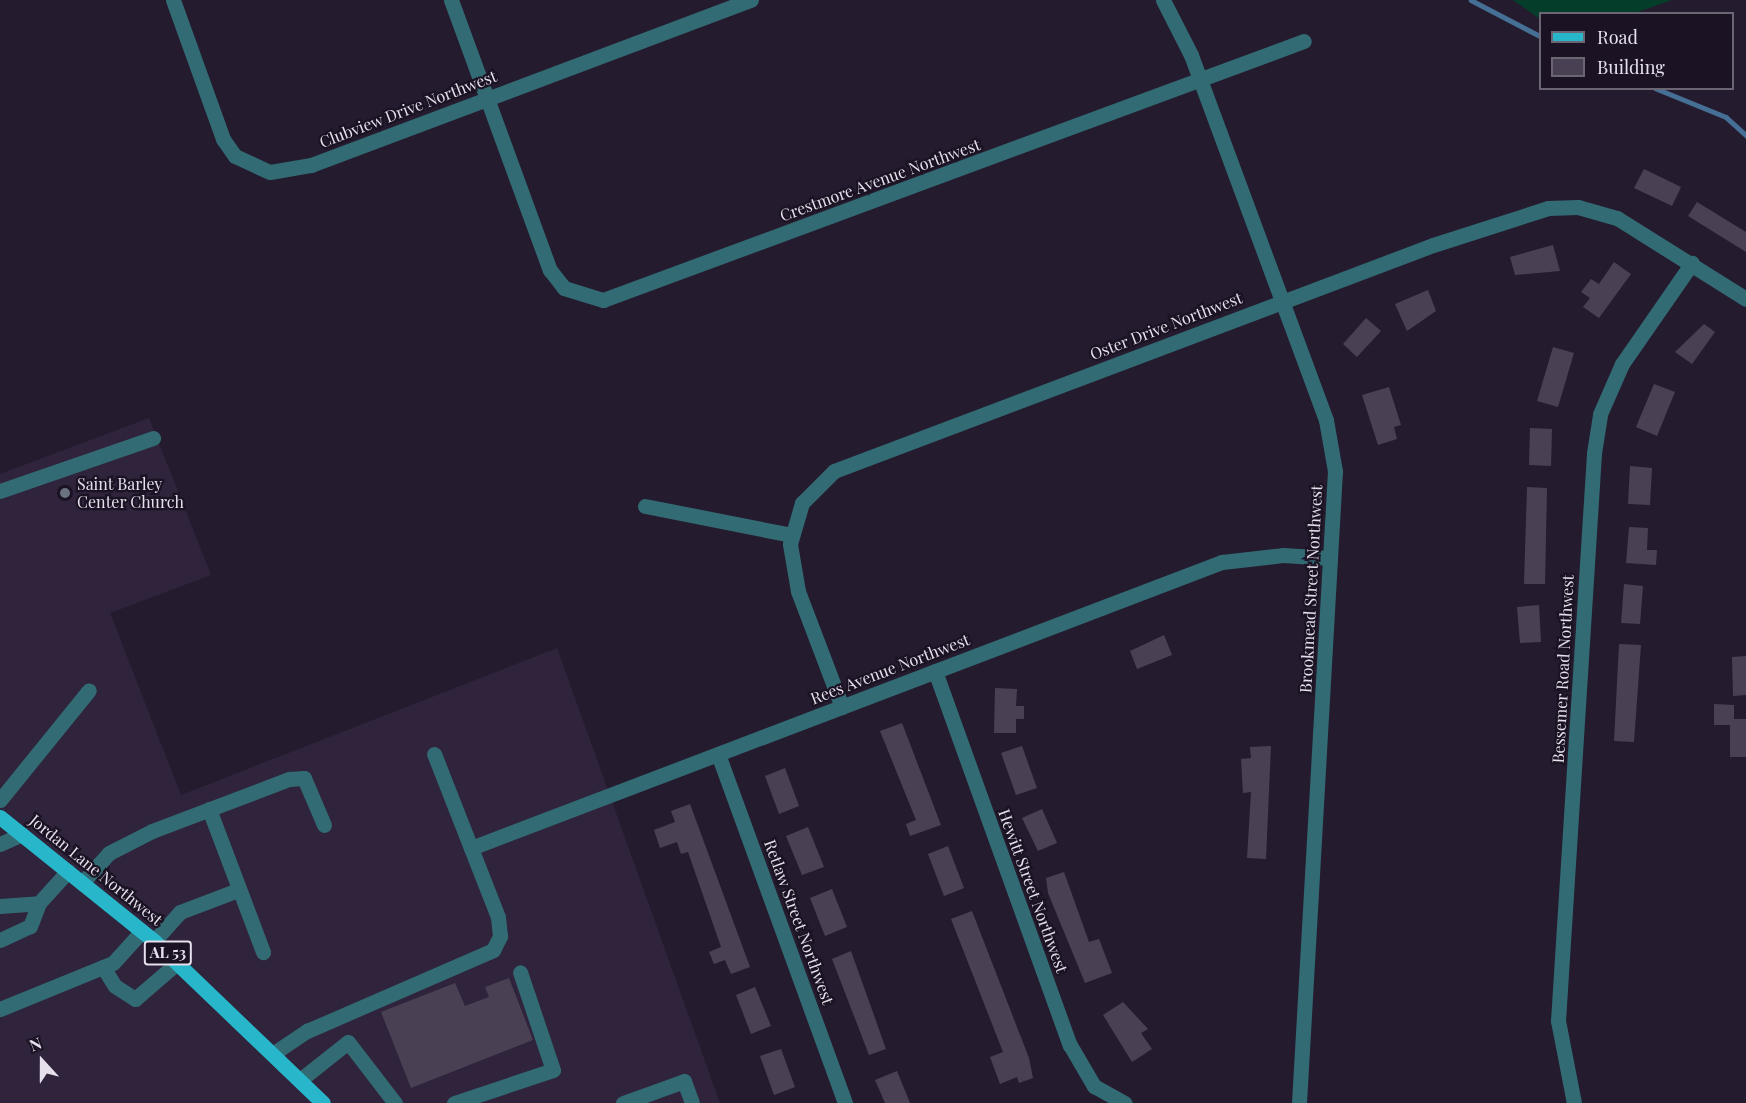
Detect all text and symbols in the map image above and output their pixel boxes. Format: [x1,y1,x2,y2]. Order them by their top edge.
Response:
legend [1539,12,1734,90]
text: Road [1597,25,1638,49]
text: Building [1597,55,1665,79]
street label: Clubview Drive Northwest [316,66,500,152]
street label: Crestmore Avenue Northwest [777,135,983,225]
street label: Oster Drive Northwest [1087,288,1245,364]
place label: Saint Barley Center Church [77,474,184,512]
street label: Brookmead Street Northwest [1296,485,1326,693]
marker: Saint Barley Center Church [58,486,72,500]
street label: Bessemer Road Northwest [1548,574,1578,764]
street label: Rees Avenue Northwest [807,630,973,708]
street label: Hewitt Street Northwest [994,806,1072,976]
street label: Jordan Lane Northwest [26,811,166,929]
street label: Retlaw Street Northwest [760,837,838,1007]
road number: AL 53 [142,941,194,965]
north arrow [12,1031,72,1091]
text: N [26,1032,45,1056]

